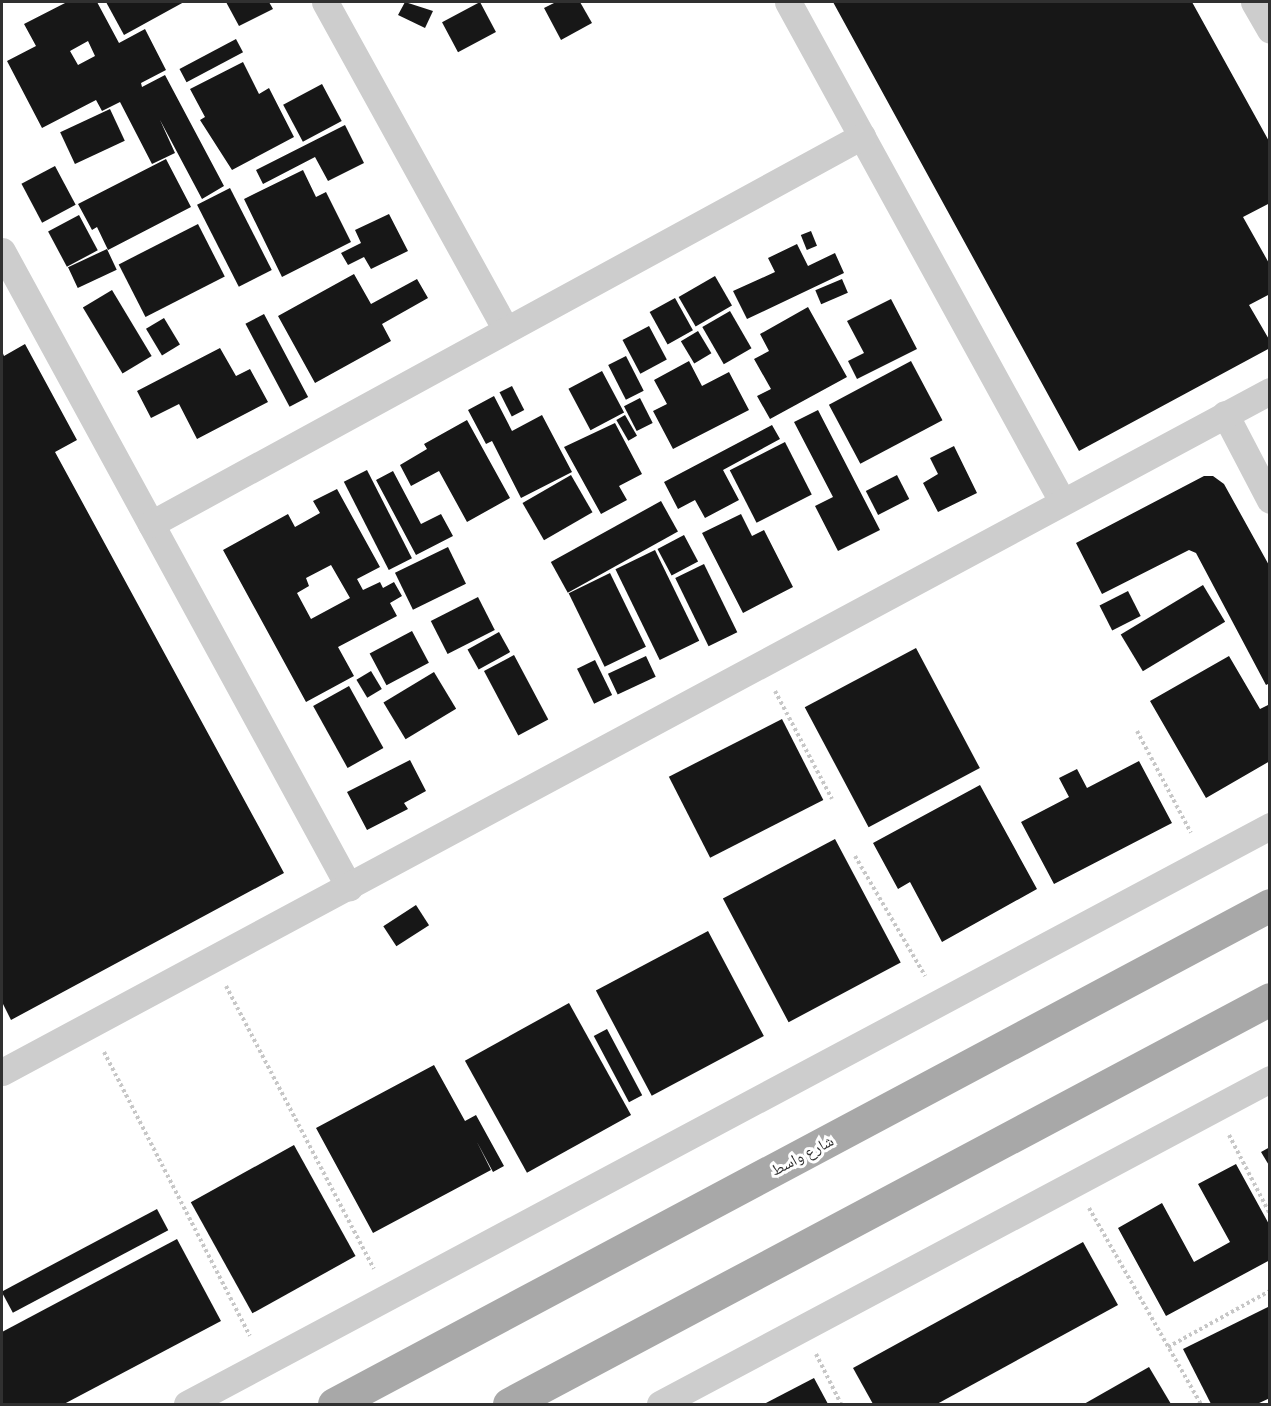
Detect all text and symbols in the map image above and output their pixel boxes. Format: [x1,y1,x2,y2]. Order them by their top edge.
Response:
street label: شارع واسط [767,1130,837,1180]

